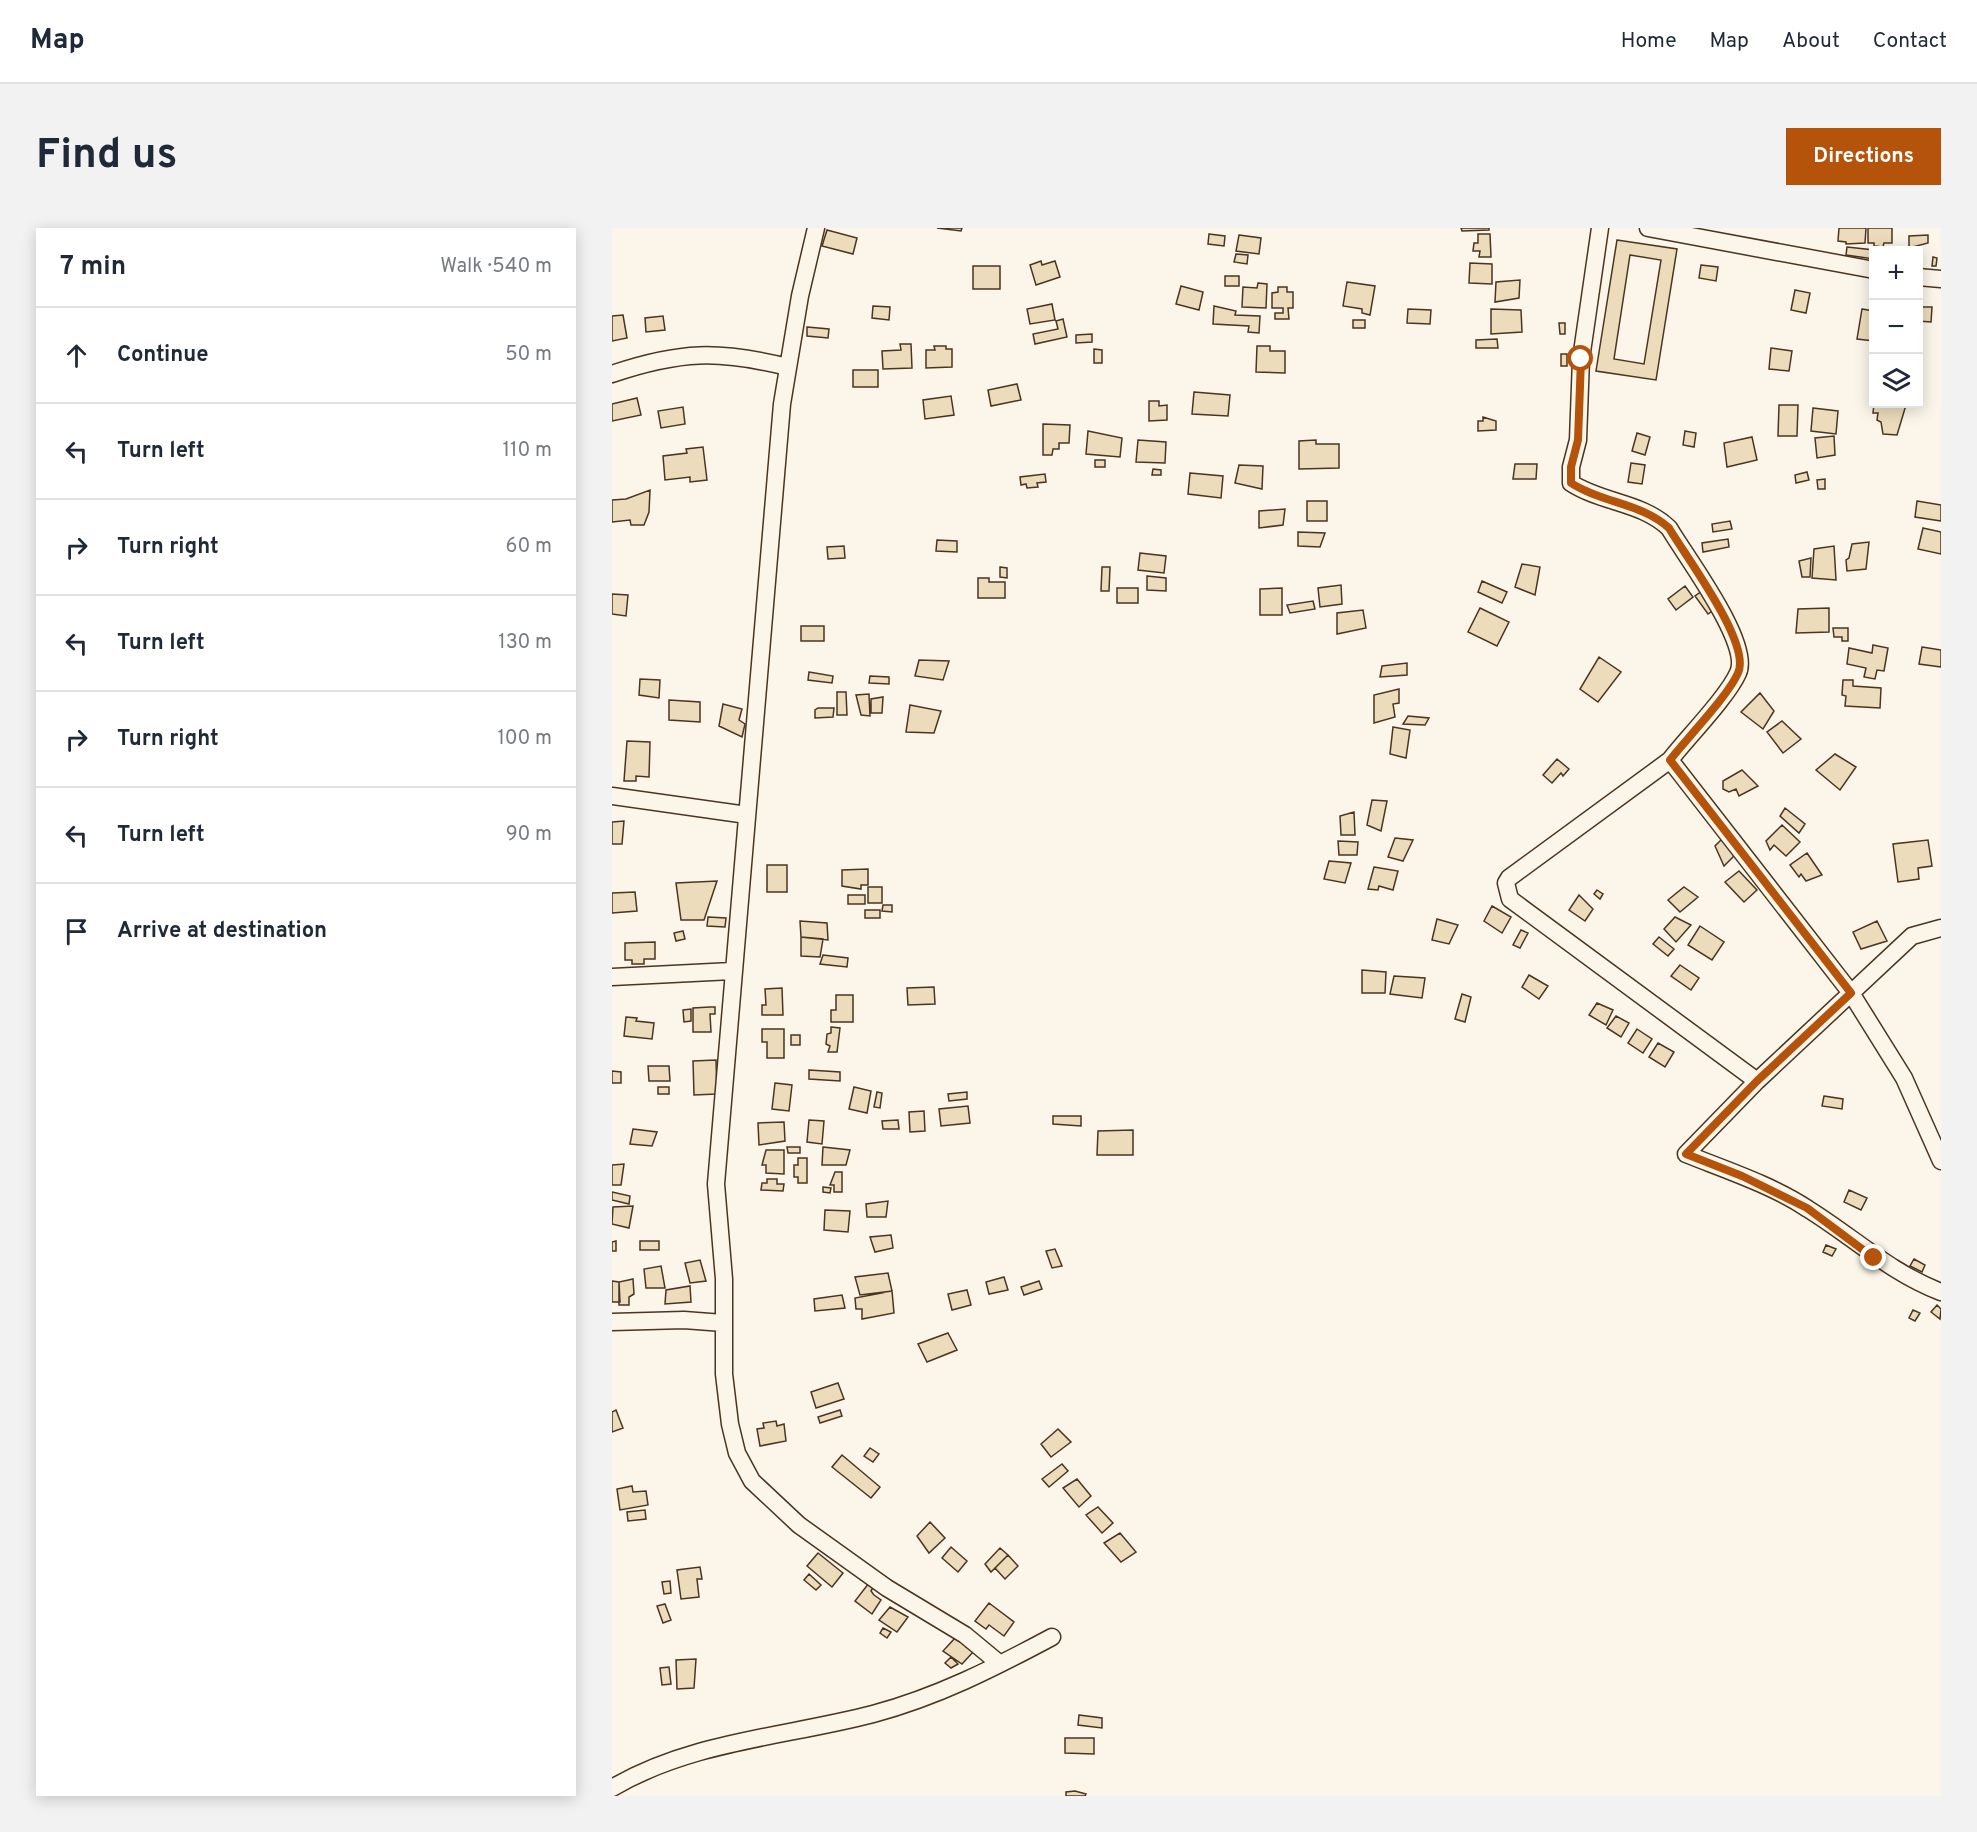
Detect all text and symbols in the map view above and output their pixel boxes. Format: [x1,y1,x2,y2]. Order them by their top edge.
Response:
text: Map [30,23,85,59]
text: Home [1621,28,1677,55]
text: Map [1710,28,1749,55]
text: About [1782,28,1840,55]
text: Contact [1873,28,1947,55]
button: Directions [1786,128,1941,185]
text: Find us [36,130,177,183]
map controls [1869,246,1923,408]
button: + [1869,246,1923,300]
text: 7 min [60,251,126,284]
text: Walk · 540 m [440,254,552,280]
button: − [1869,300,1923,354]
icon: ahead [60,339,93,372]
text: Continue [117,342,208,369]
text: 50 m [505,342,552,368]
route start [1567,345,1593,371]
button: layers [1869,354,1923,408]
icon: left [60,435,93,468]
text: Turn left [117,438,205,465]
text: 110 m [503,438,552,464]
icon: right [60,531,93,564]
text: Turn right [117,534,219,561]
text: 60 m [506,534,552,560]
icon: left [60,627,93,660]
text: Turn left [117,630,205,657]
text: 130 m [498,630,552,656]
icon: right [60,723,93,756]
text: Turn right [117,726,219,753]
text: 100 m [497,726,552,752]
icon: left [60,819,93,852]
text: Turn left [117,822,205,849]
text: 90 m [506,822,552,848]
icon: arrive [60,915,93,948]
text: Arrive at destination [117,918,327,945]
route end [1860,1244,1886,1270]

